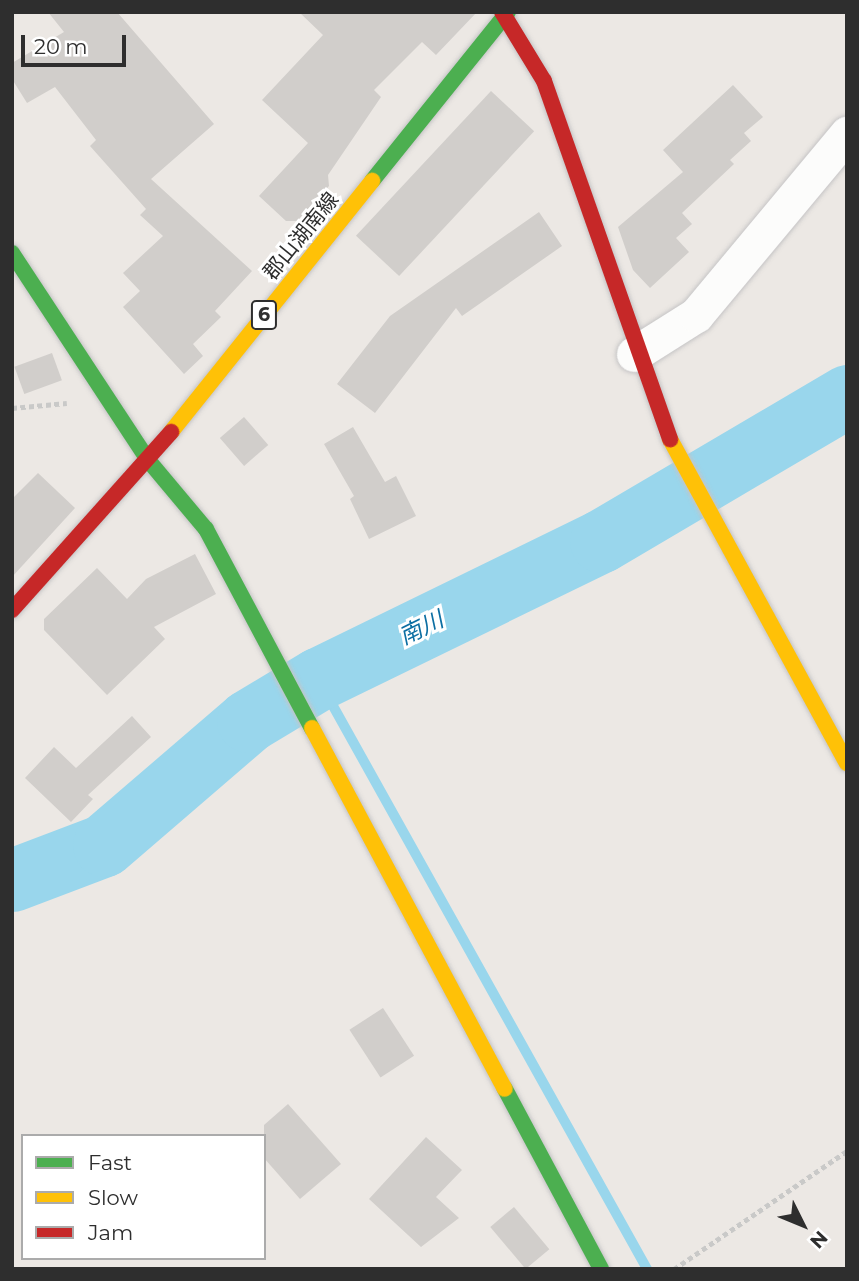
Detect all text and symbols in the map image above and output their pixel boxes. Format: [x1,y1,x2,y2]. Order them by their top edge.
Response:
scale bar [24,21,130,65]
text: 20 m [34,34,88,59]
street label: 郡山湖南線 [258,187,344,285]
road number: 6 [250,300,278,330]
water label: 南川 [394,606,448,650]
legend [21,1134,266,1260]
text: Fast [88,1150,132,1175]
text: Slow [88,1185,138,1210]
north arrow [768,1190,838,1260]
text: Jam [88,1220,133,1245]
text: N [805,1226,832,1253]

